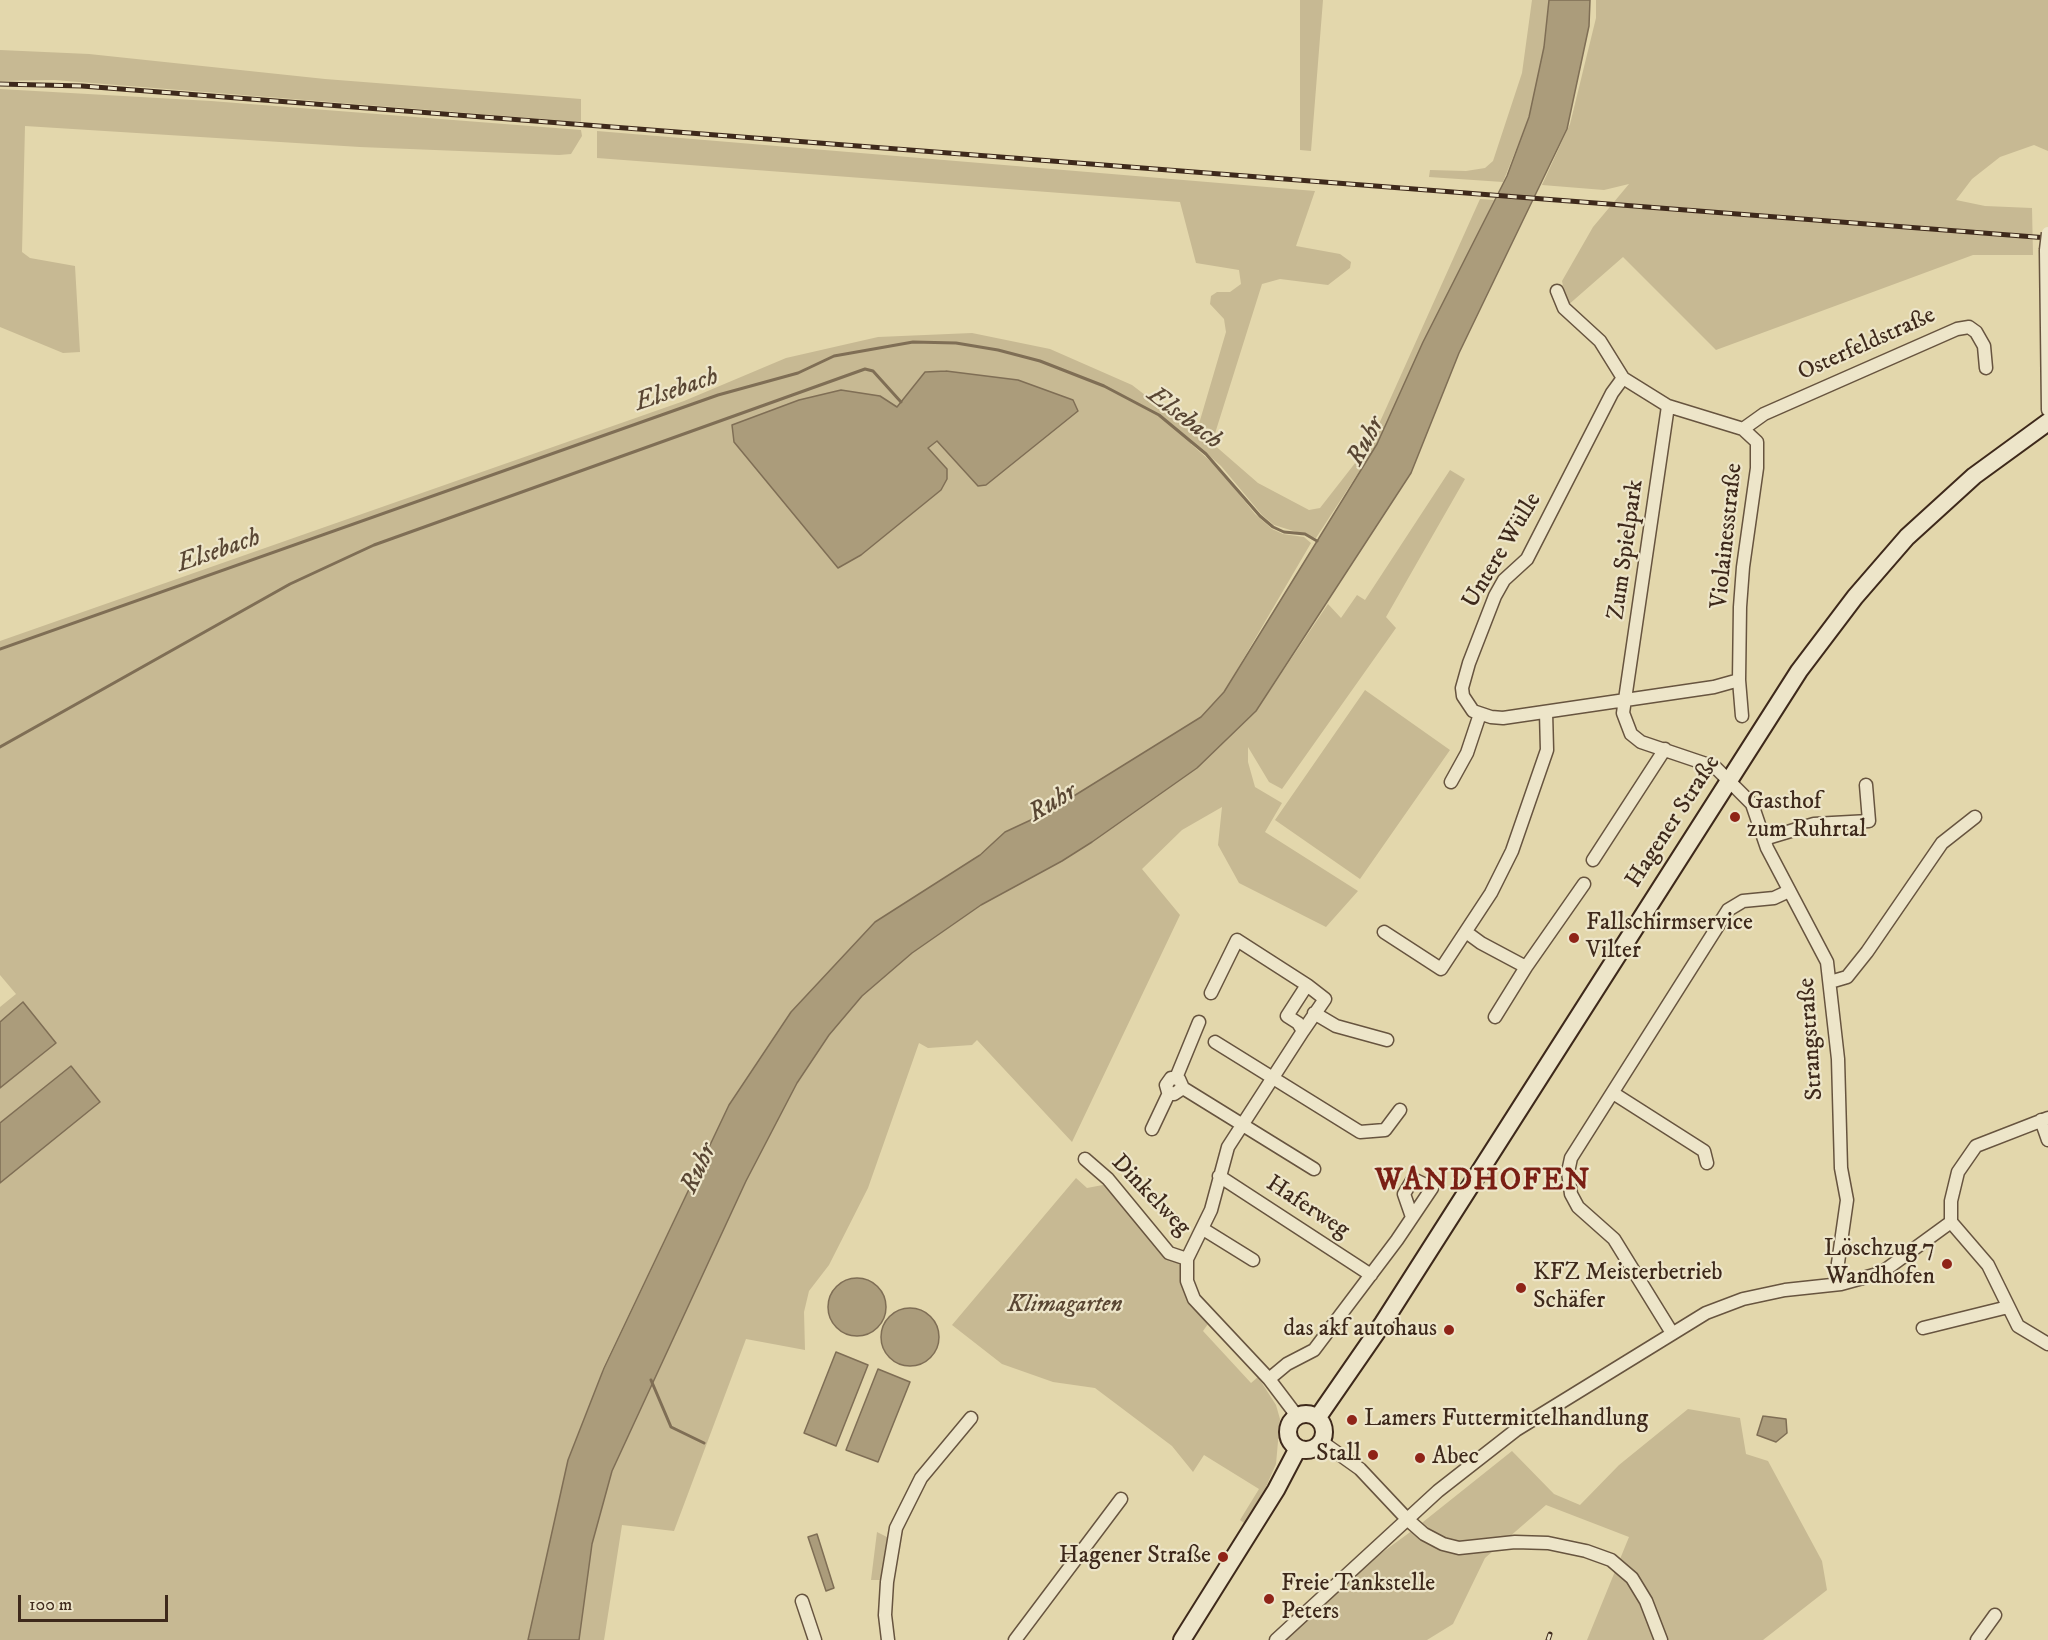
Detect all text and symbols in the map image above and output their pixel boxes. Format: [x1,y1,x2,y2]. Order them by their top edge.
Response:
street label: Osterfeldstraße [1794,302,1940,388]
water label: Elsebach [631,362,723,420]
water label: Elsebach [1140,381,1228,457]
water label: Ruhr [1341,412,1393,472]
street label: Violainesstraße [1706,462,1750,610]
street label: Zum Spielpark [1603,478,1651,622]
street label: Untere Wülle [1457,488,1549,614]
water label: Elsebach [173,523,265,581]
street label: Hagener Straße [1620,750,1728,894]
water label: Ruhr [1023,777,1083,831]
place label: Gasthof zum Ruhrtal [1747,789,1866,845]
marker: Gasthof zum Ruhrtal [1728,810,1742,824]
place label: Fallschirmservice Vilter [1586,910,1753,966]
marker: Fallschirmservice Vilter [1567,931,1581,945]
street label: Strangstraße [1793,977,1831,1101]
water label: Ruhr [675,1139,725,1199]
street label: Dinkelweg [1104,1149,1196,1243]
district label: WANDHOFEN [1375,1165,1591,1201]
street label: Haferweg [1260,1170,1354,1246]
place label: Löschzug 7 Wandhofen [1824,1236,1935,1292]
marker: Löschzug 7 Wandhofen [1940,1257,1954,1271]
place label: KFZ Meisterbetrieb Schäfer [1533,1260,1723,1316]
marker: KFZ Meisterbetrieb Schäfer [1514,1281,1528,1295]
park label: Klimagarten [1008,1292,1122,1320]
place label: das akf autohaus [1283,1316,1437,1344]
marker: das akf autohaus [1442,1323,1456,1337]
place label: Lamers Futtermittelhandlung [1364,1406,1648,1434]
marker: Lamers Futtermittelhandlung [1345,1413,1359,1427]
place label: Stall [1316,1441,1361,1469]
place label: Abec [1432,1444,1479,1472]
marker: Stall [1366,1448,1380,1462]
marker: Abec [1413,1451,1427,1465]
place label: Hagener Straße [1059,1543,1211,1571]
marker: Hagener Straße [1216,1550,1230,1564]
place label: Freie Tankstelle Peters [1281,1571,1435,1627]
scale bar [21,1583,171,1621]
marker: Freie Tankstelle Peters [1262,1592,1276,1606]
text: 100 m [29,1594,72,1616]

